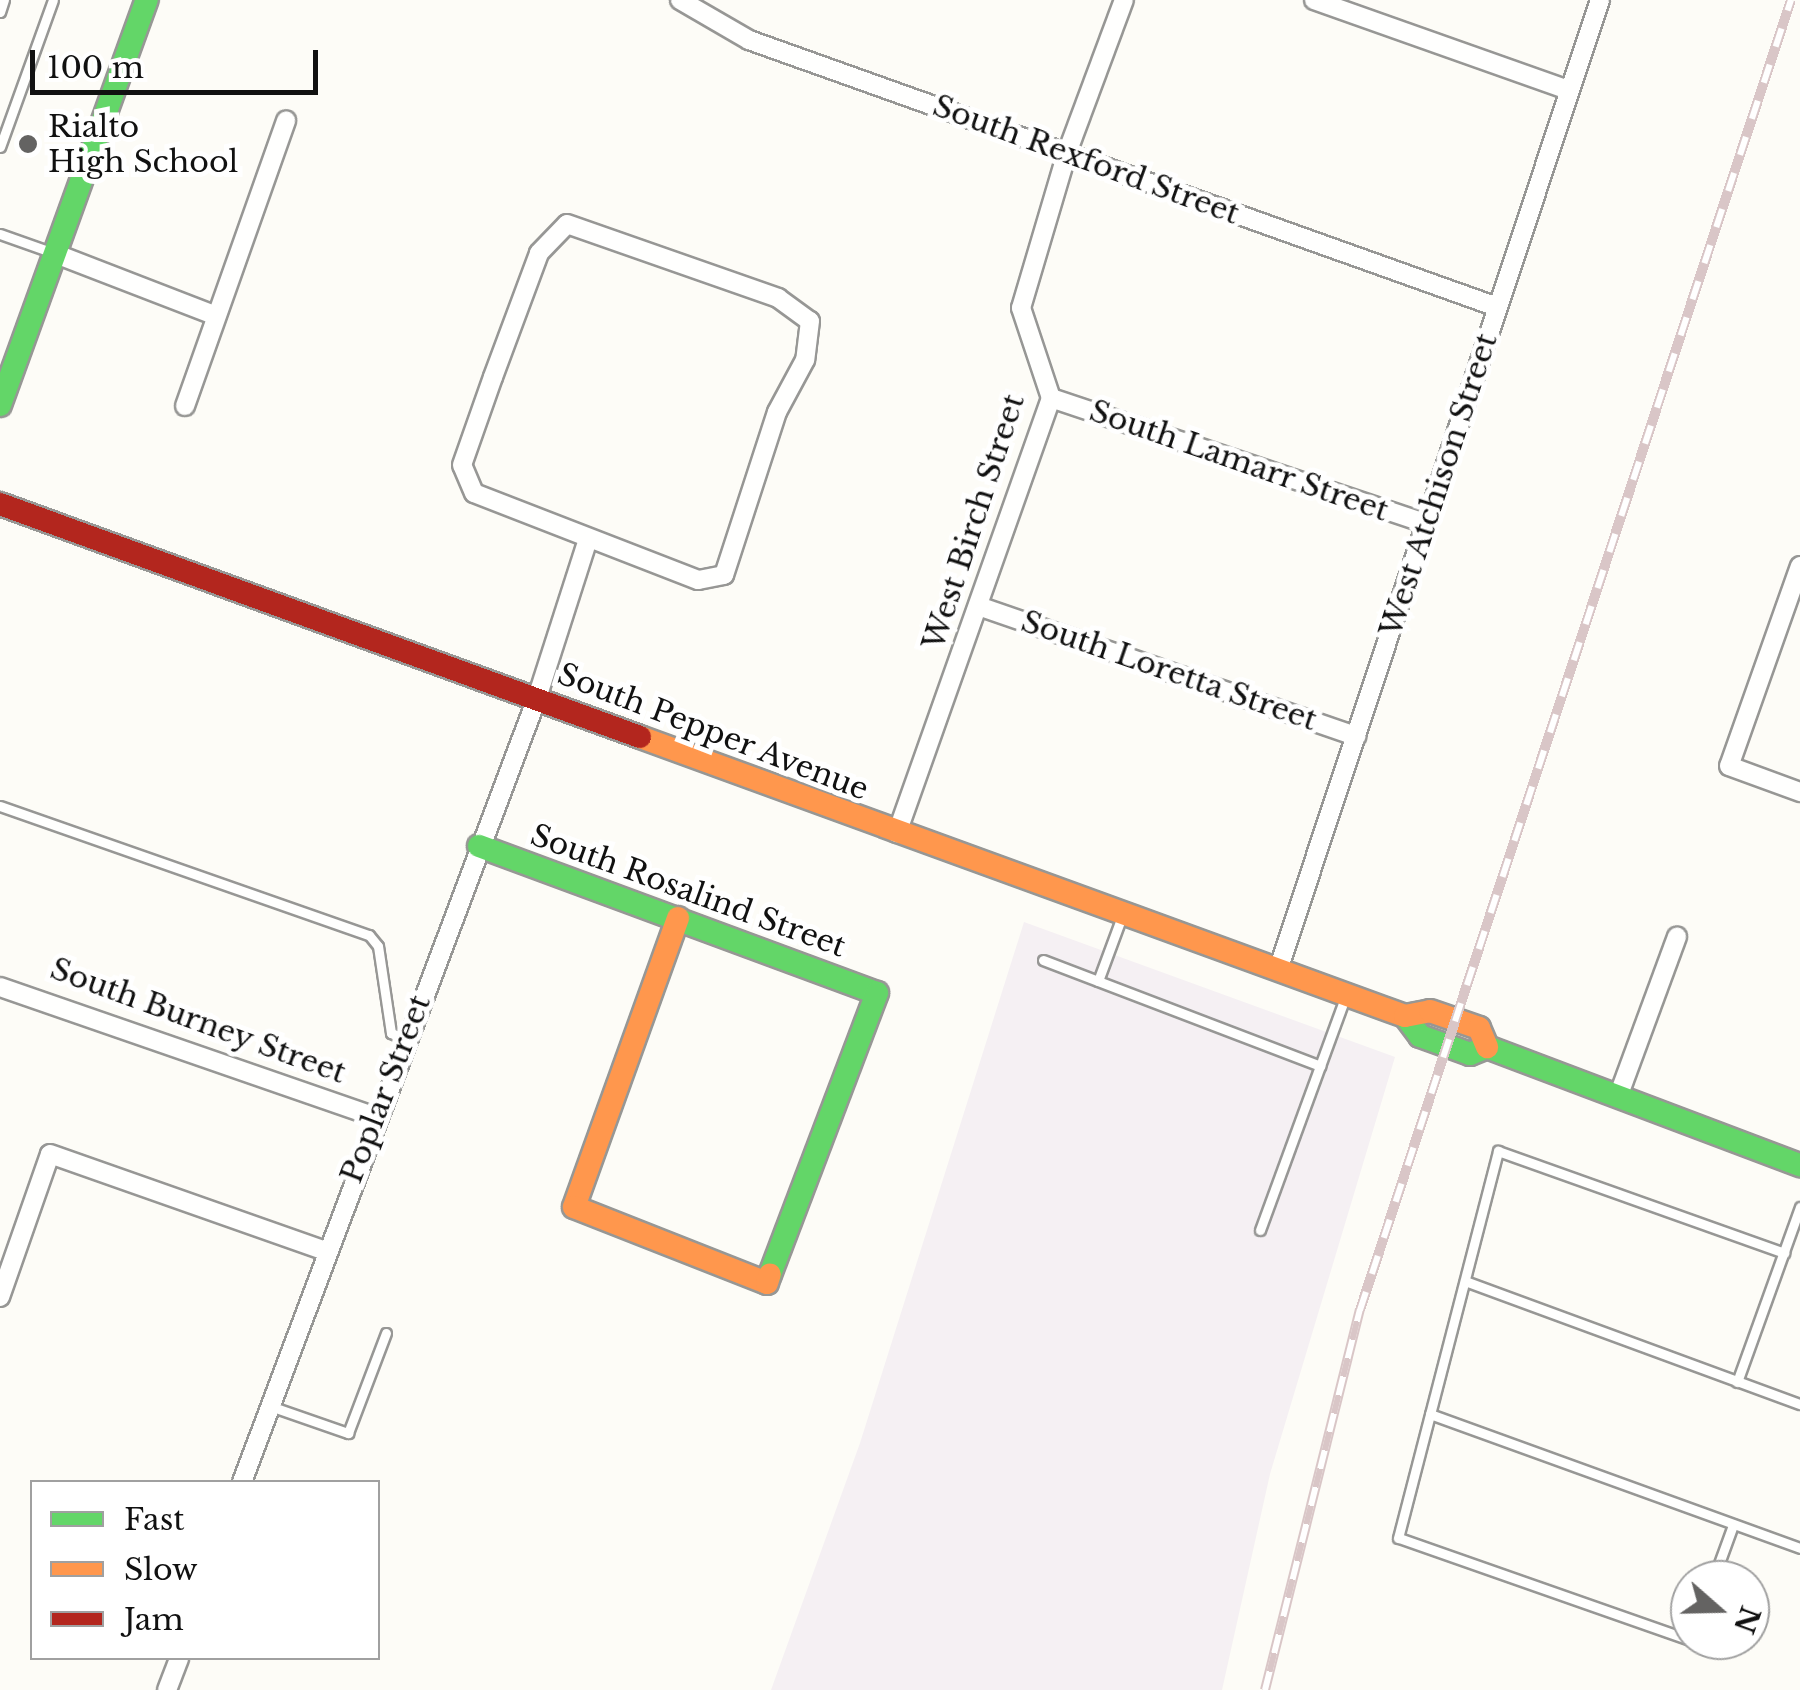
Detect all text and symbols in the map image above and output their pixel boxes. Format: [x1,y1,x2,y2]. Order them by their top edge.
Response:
scale bar [35,30,322,92]
text: 100 m [47,49,144,86]
street label: South Rexford Street [928,88,1244,232]
place label: Rialto High School [48,109,238,180]
marker: Rialto High School [17,133,39,155]
street label: West Atchison Street [1373,328,1505,642]
street label: West Birch Street [916,390,1032,654]
street label: South Lamarr Street [1085,393,1393,529]
street label: South Loretta Street [1016,603,1322,739]
street label: South Pepper Avenue [552,656,874,808]
street label: South Rosalind Street [526,817,850,965]
street label: South Burney Street [45,951,351,1091]
street label: Poplar Street [333,990,439,1188]
legend [30,1480,380,1660]
text: Fast [124,1501,185,1538]
text: Slow [124,1551,198,1588]
north arrow [1670,1560,1770,1660]
text: Jam [124,1601,184,1638]
text: N [1726,1601,1768,1638]

